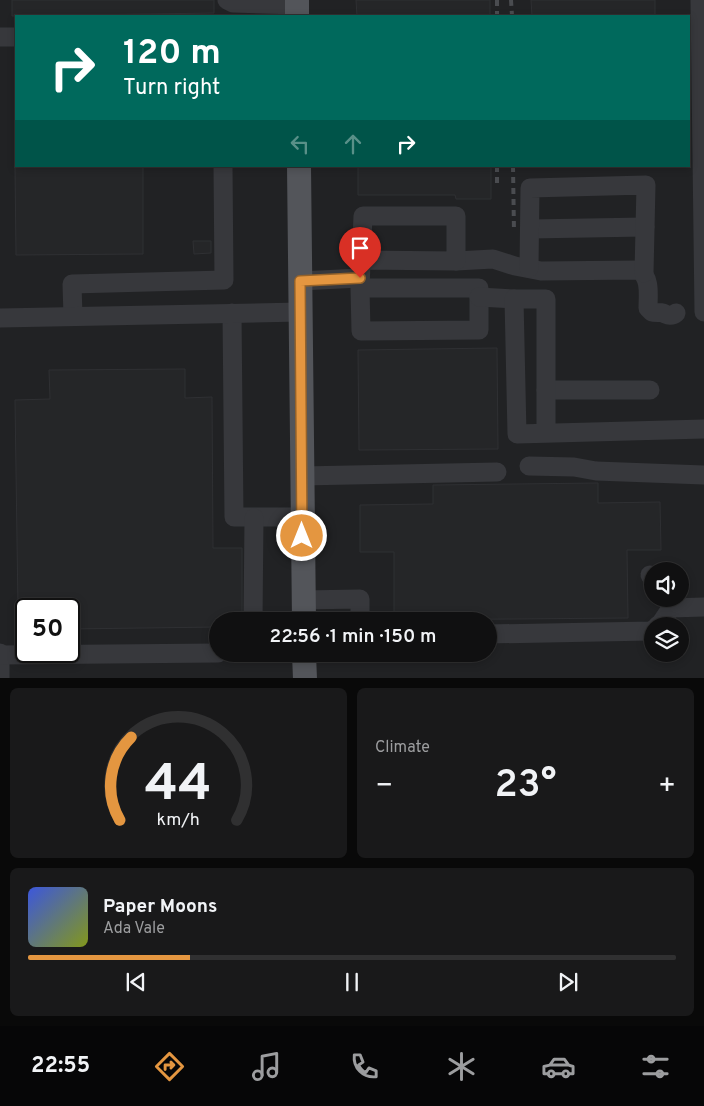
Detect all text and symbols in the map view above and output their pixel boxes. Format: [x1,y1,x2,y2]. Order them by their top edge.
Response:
text: 120 m [123,32,221,76]
icon: right [40,35,105,100]
text: Turn right [123,75,220,102]
icon: left [286,130,314,158]
icon: ahead [339,130,367,158]
icon: right [392,130,420,158]
pin [339,227,381,278]
icon: arrive [346,234,374,262]
position arrow [275,509,327,561]
map controls [644,562,689,662]
button: sound [644,562,689,607]
speed limit sign: 50 [15,598,80,663]
button: layers [644,617,689,662]
text: 22:56 · 1 min · 150 m [270,625,436,649]
text: Climate [375,738,430,758]
text: 44 [145,753,212,819]
text: 23° [495,762,556,811]
text: − [375,769,393,805]
text: + [658,769,676,805]
text: km/h [157,809,200,832]
text: Paper Moons [103,895,217,919]
text: Ada Vale [103,919,165,939]
icon: previous [122,968,150,996]
icon: pause [338,968,366,996]
icon: next [554,968,582,996]
icon: directions [152,1049,187,1084]
icon: music [249,1049,284,1084]
icon: phone [347,1049,382,1084]
icon: climate [444,1049,479,1084]
icon: car [541,1049,576,1084]
icon: filters [638,1049,673,1084]
text: 22:55 [31,1053,90,1080]

